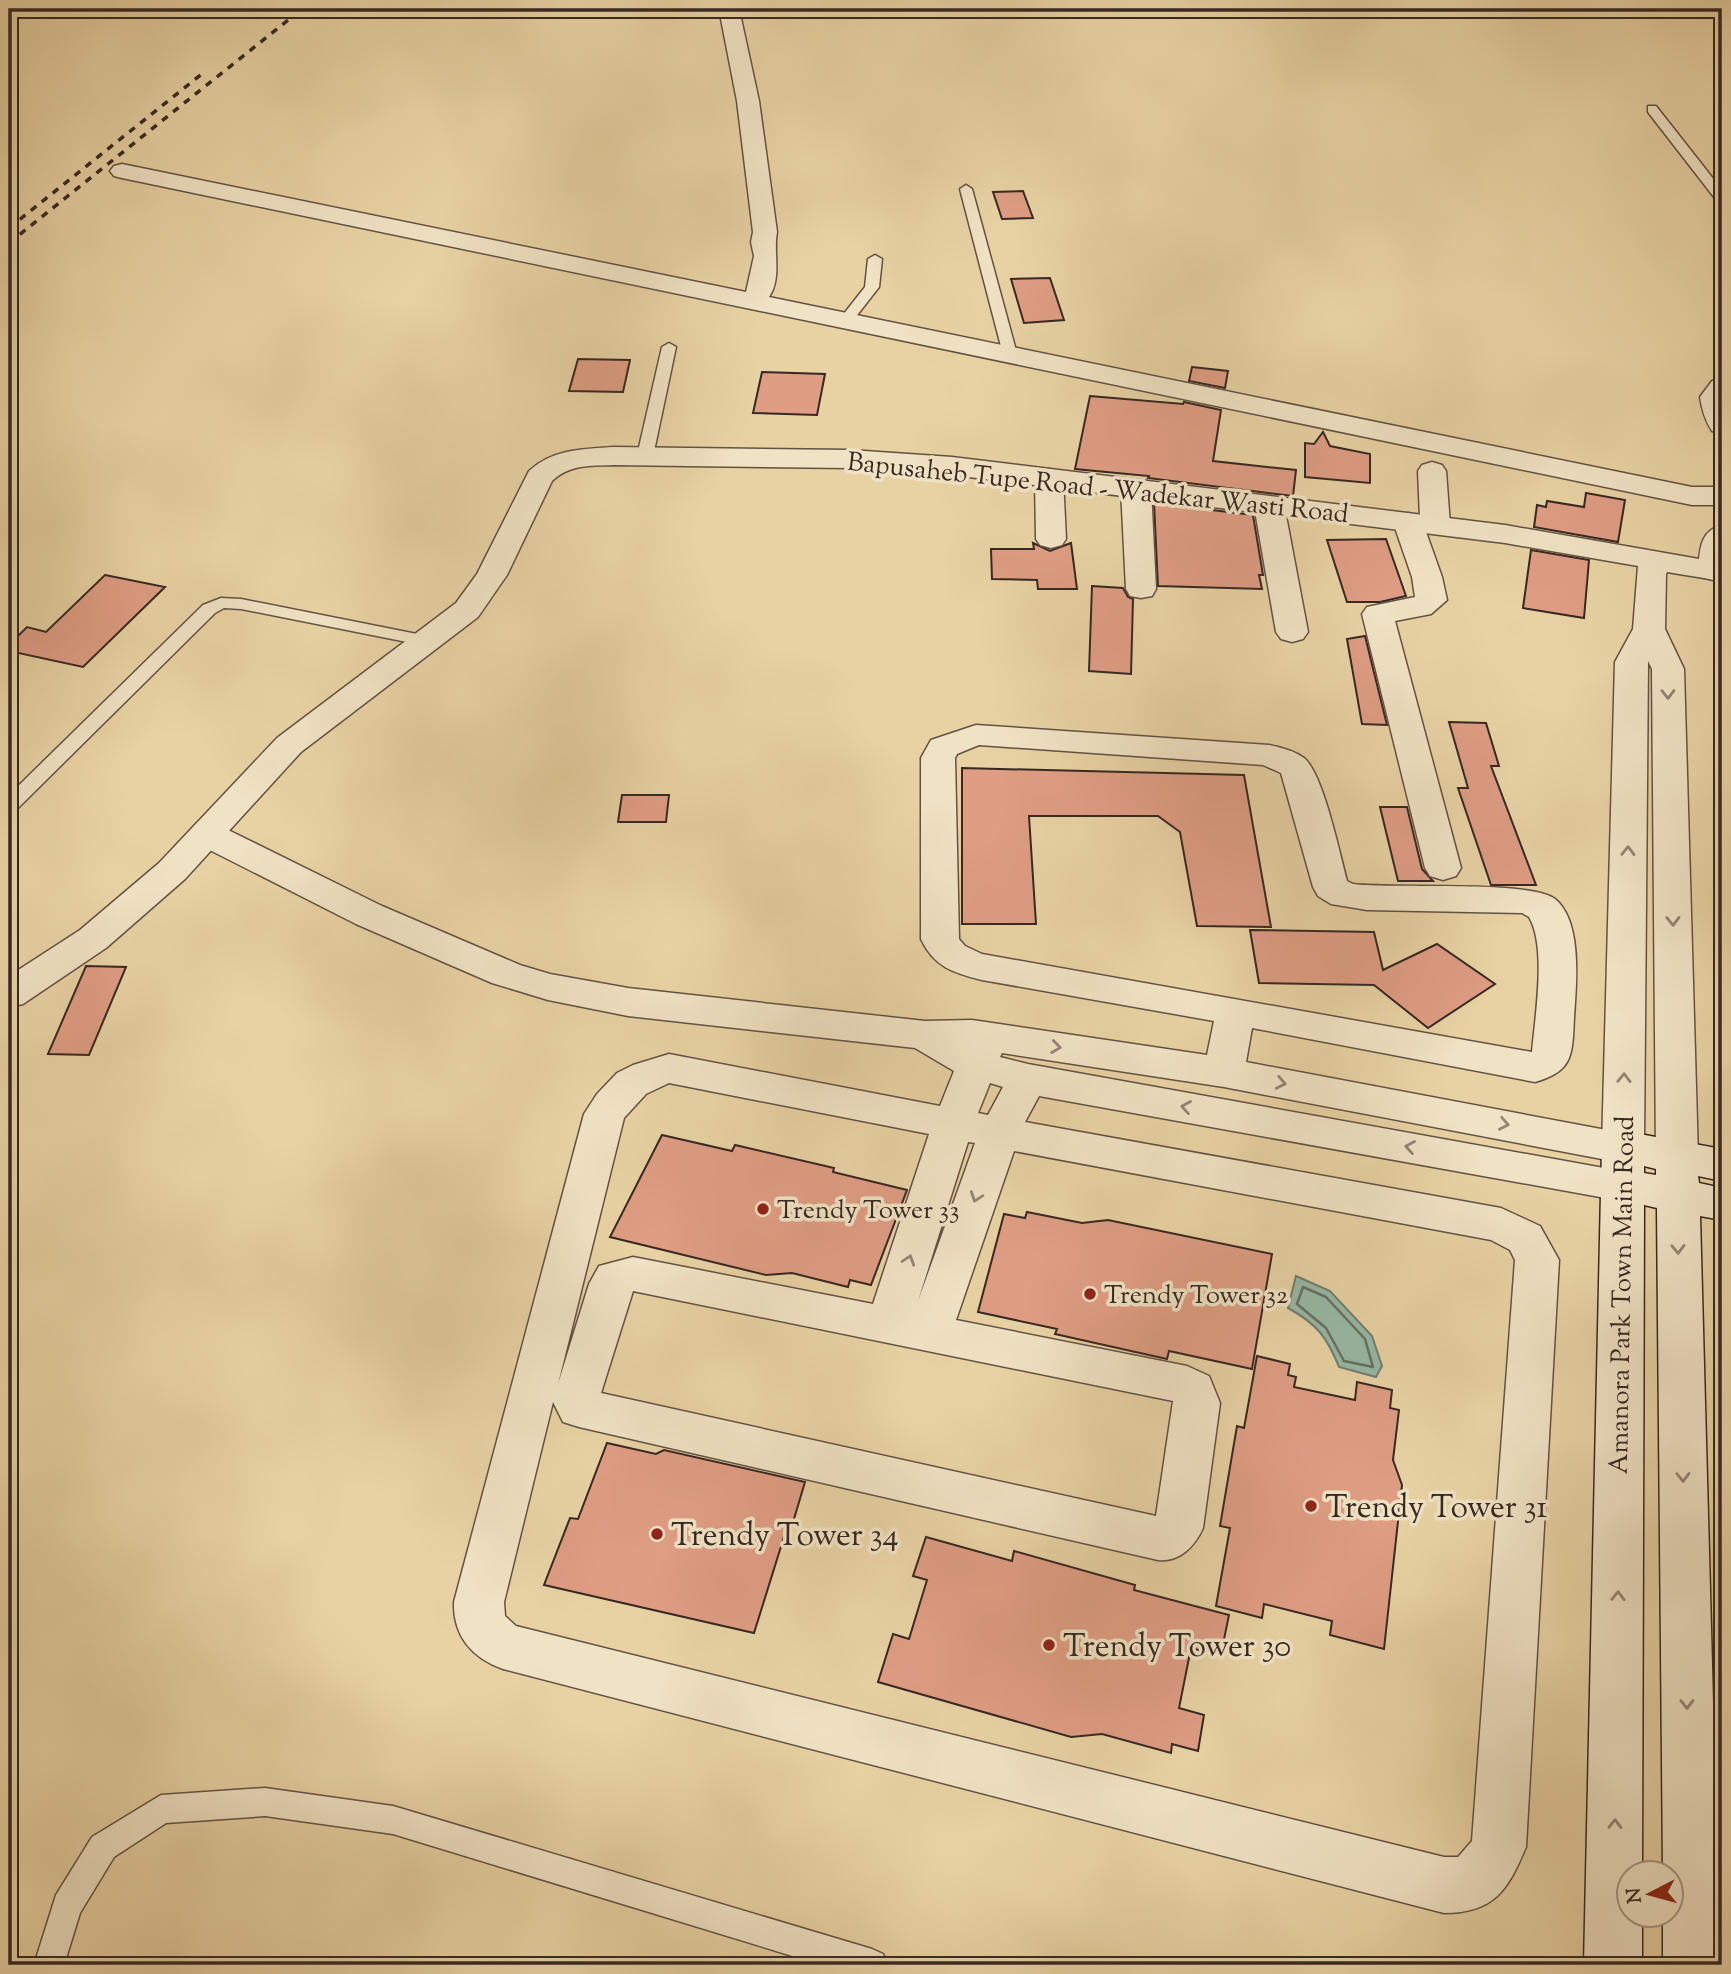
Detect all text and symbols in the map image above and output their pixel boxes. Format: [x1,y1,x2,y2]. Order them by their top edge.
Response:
street label: Bapusaheb Tupe Road - Wadekar Wasti Road [845,445,1351,534]
one-way arrow [1661,688,1676,699]
one-way arrow [1620,845,1636,856]
one-way arrow [1665,916,1680,927]
one-way arrow [1050,1039,1062,1054]
one-way arrow [1616,1073,1632,1083]
one-way arrow [1275,1074,1287,1089]
one-way arrow [1180,1100,1192,1115]
street label: Amanora Park Town Main Road [1602,1115,1645,1475]
one-way arrow [1498,1116,1510,1131]
one-way arrow [1404,1140,1416,1155]
one-way arrow [970,1191,984,1203]
place label: Trendy Tower 33 [777,1193,959,1230]
marker: Trendy Tower 33 [755,1201,771,1217]
one-way arrow [1670,1244,1686,1255]
one-way arrow [900,1255,915,1267]
place label: Trendy Tower 32 [1104,1278,1288,1315]
marker: Trendy Tower 32 [1082,1286,1098,1302]
one-way arrow [1675,1471,1690,1482]
place label: Trendy Tower 31 [1325,1486,1548,1532]
marker: Trendy Tower 31 [1303,1498,1319,1514]
place label: Trendy Tower 34 [671,1514,899,1560]
marker: Trendy Tower 34 [649,1526,665,1542]
one-way arrow [1610,1590,1625,1601]
place label: Trendy Tower 30 [1063,1625,1291,1671]
marker: Trendy Tower 30 [1041,1637,1057,1653]
one-way arrow [1679,1699,1695,1710]
one-way arrow [1607,1818,1623,1828]
north arrow [1616,1858,1686,1928]
text: N [1621,1887,1650,1904]

